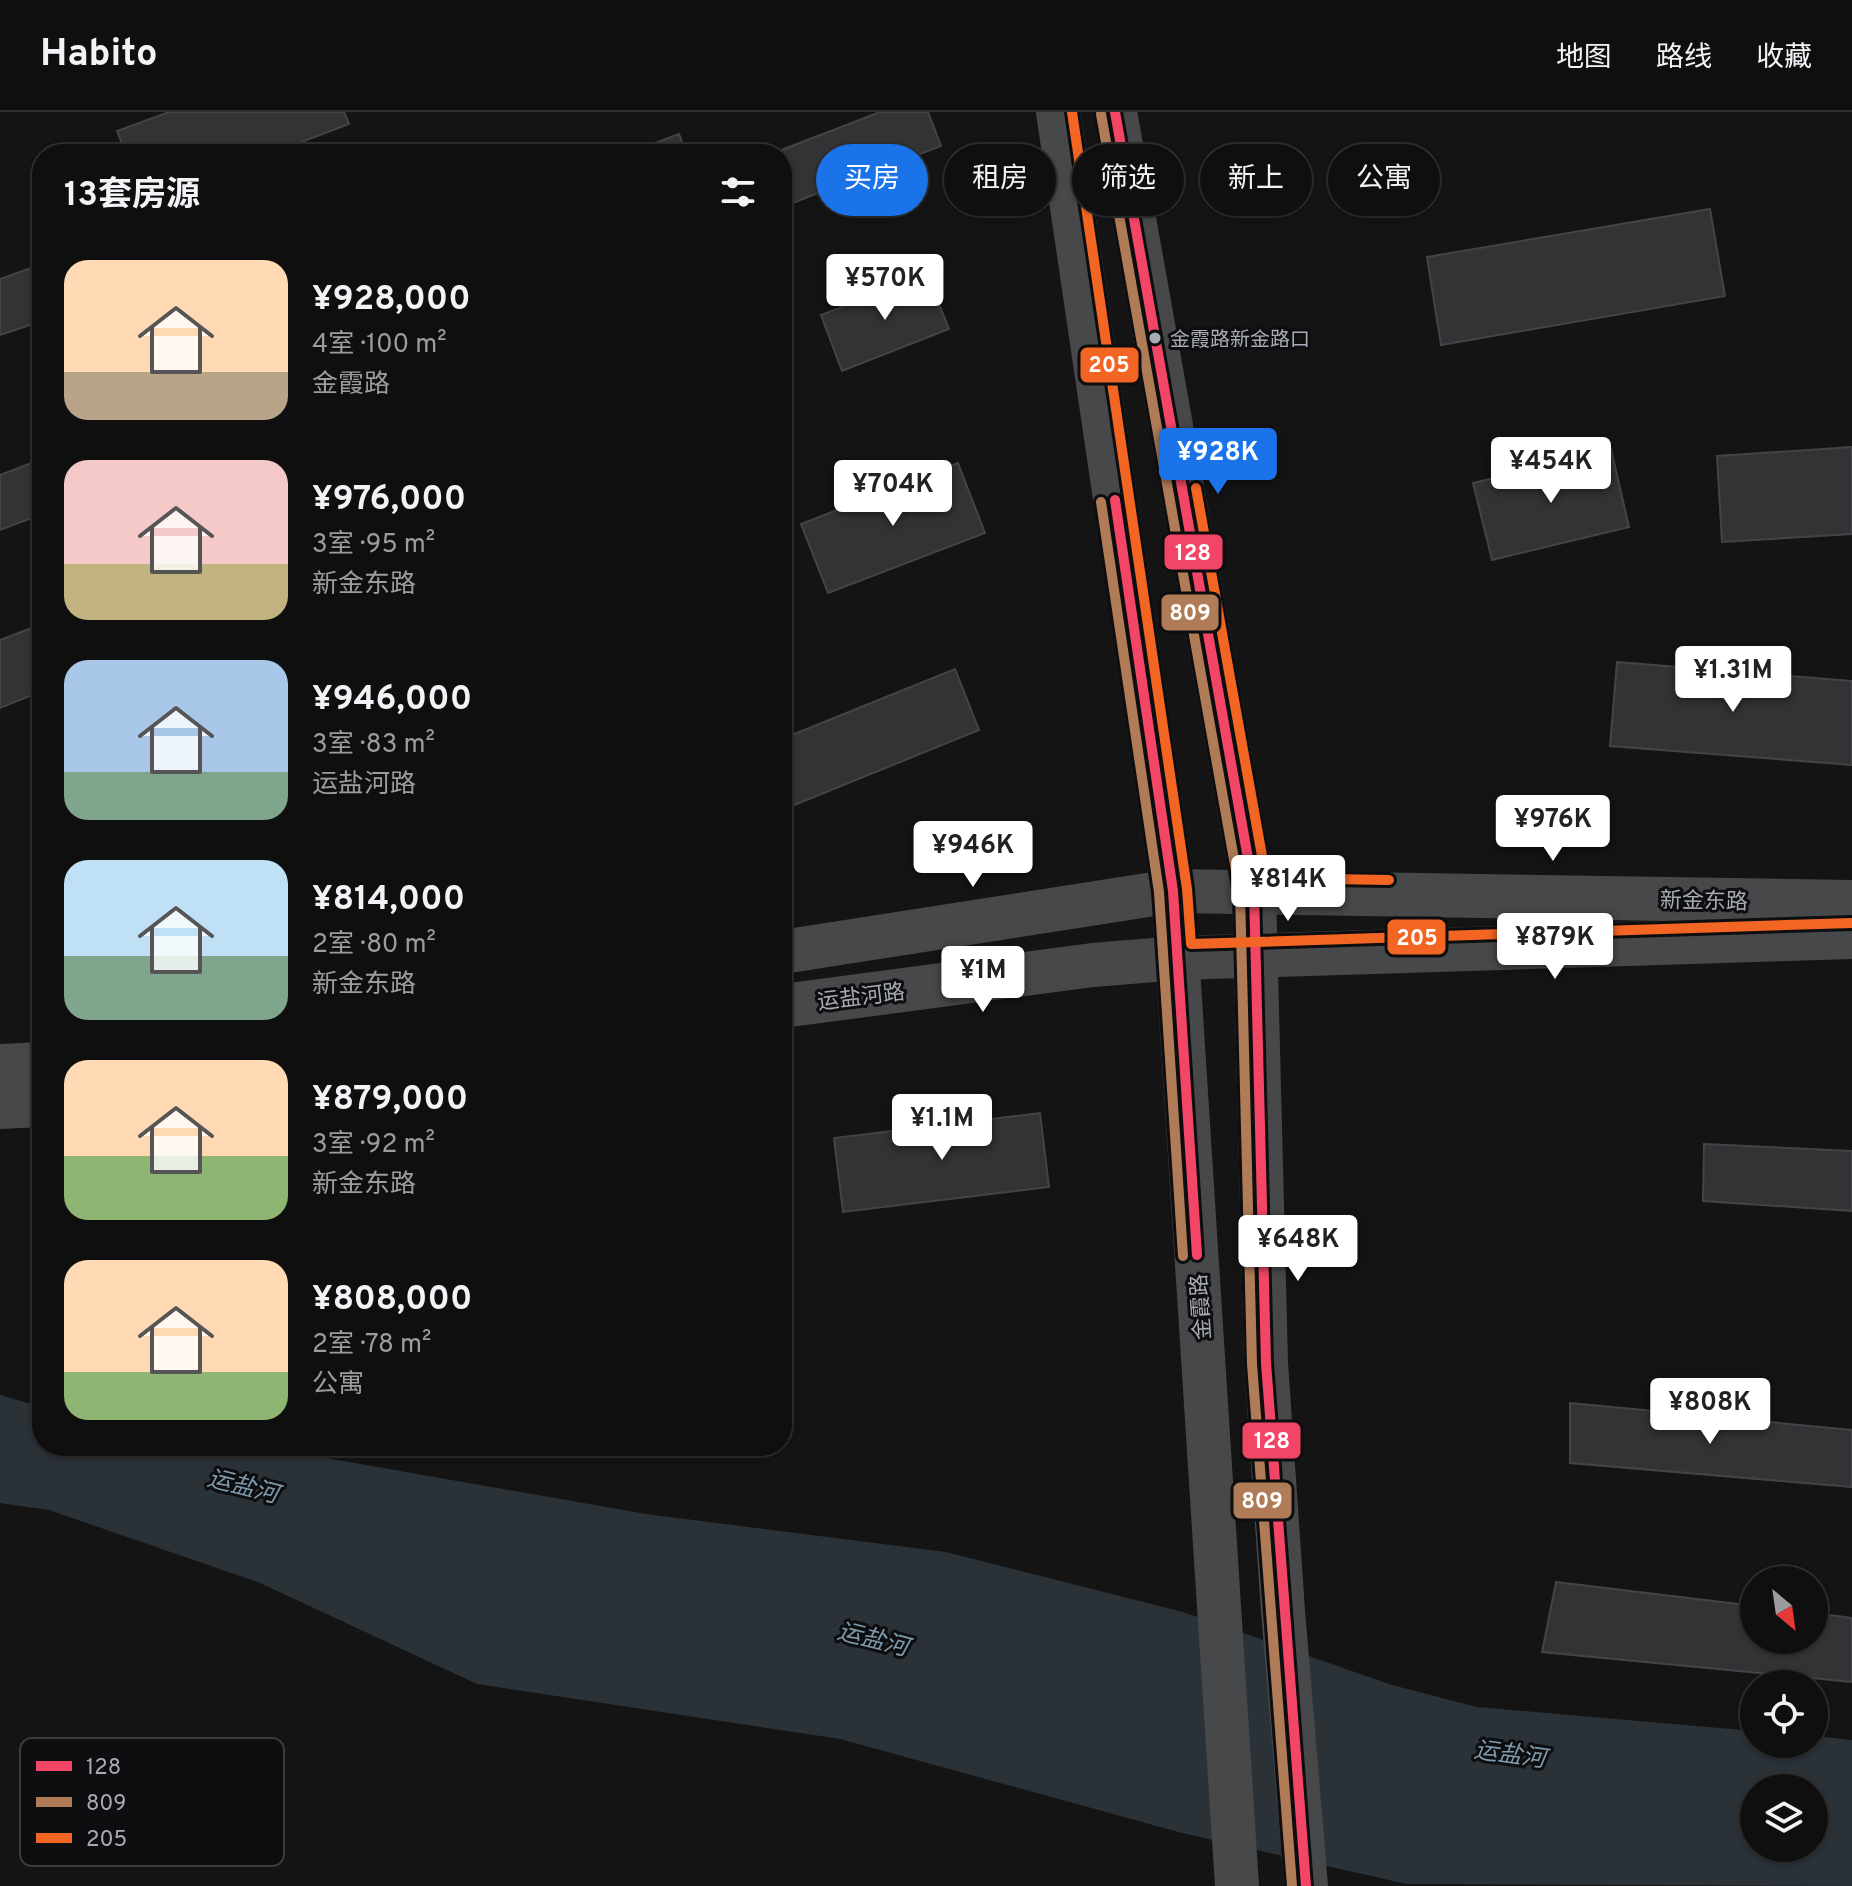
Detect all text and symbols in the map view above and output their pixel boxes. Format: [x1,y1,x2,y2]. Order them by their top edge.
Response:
text: Habito [40,31,158,80]
text: 地图 [1556,41,1612,77]
text: 路线 [1656,41,1712,77]
text: 收藏 [1756,41,1812,77]
chip: 买房 [816,144,928,216]
chip: 租房 [944,144,1056,216]
chip: 筛选 [1072,144,1184,216]
chip: 新上 [1200,144,1312,216]
chip: 公寓 [1328,144,1440,216]
icon: filters [716,170,760,214]
text: 13套房源 [64,175,200,218]
pin: ¥570K [829,254,941,322]
text: ¥570K [844,263,926,296]
text: ¥928,000 [312,279,471,322]
icon: home [128,292,224,388]
place label: 金霞路新金路口 [1170,328,1310,354]
text: 4室 · 100 m² [312,329,447,362]
marker: 金霞路新金路口 [1147,330,1163,346]
line badge: 205 [1079,346,1140,384]
text: 205 [1088,353,1130,380]
text: 金霞路 [312,369,390,402]
pin: ¥928K [1162,428,1274,496]
text: ¥928K [1177,437,1259,470]
pin: ¥454K [1495,437,1607,505]
text: ¥454K [1509,446,1593,479]
pin: ¥704K [837,460,949,528]
text: ¥704K [852,469,934,502]
text: ¥976,000 [312,479,466,522]
icon: home [128,492,224,588]
text: 3室 · 95 m² [312,529,435,562]
line badge: 128 [1163,533,1224,571]
text: 128 [1175,541,1211,568]
text: 新金东路 [312,569,416,602]
line badge: 809 [1160,593,1220,632]
text: 809 [1169,601,1211,628]
pin: ¥1.31M [1668,646,1798,714]
text: ¥1.31M [1693,655,1773,688]
text: ¥946,000 [312,679,472,722]
icon: home [128,692,224,788]
text: 3室 · 83 m² [312,729,435,762]
text: 运盐河路 [312,769,416,802]
pin: ¥976K [1497,795,1609,863]
text: ¥976K [1514,804,1592,837]
pin: ¥946K [917,821,1029,889]
text: ¥946K [932,830,1014,863]
pin: ¥814K [1232,855,1344,923]
text: ¥814K [1249,864,1327,897]
text: ¥814,000 [312,879,465,922]
street label: 新金东路 [1660,888,1748,917]
icon: home [128,892,224,988]
pin: ¥879K [1499,913,1611,981]
line badge: 205 [1386,918,1447,956]
text: ¥879K [1515,922,1595,955]
text: 205 [1396,926,1438,953]
text: 2室 · 80 m² [312,929,436,962]
pin: ¥1M [944,946,1022,1014]
text: ¥1M [959,955,1007,988]
text: 新金东路 [312,969,416,1002]
street label: 运盐河路 [816,980,907,1017]
text: ¥879,000 [312,1079,468,1122]
icon: home [128,1092,224,1188]
pin: ¥1.1M [886,1094,998,1162]
text: ¥1.1M [910,1103,974,1136]
text: 3室 · 92 m² [312,1129,435,1162]
text: 新金东路 [312,1169,416,1202]
pin: ¥648K [1242,1215,1354,1283]
text: ¥648K [1256,1224,1340,1257]
street label: 金霞路 [1187,1273,1218,1341]
text: ¥808,000 [312,1279,472,1322]
icon: home [128,1292,224,1388]
text: 2室 · 78 m² [312,1329,431,1362]
text: 公寓 [312,1369,364,1402]
pin: ¥808K [1654,1378,1766,1446]
text: ¥808K [1668,1387,1752,1420]
line badge: 128 [1241,1421,1302,1460]
text: 128 [1254,1429,1290,1456]
water label: 运盐河 [204,1465,285,1512]
line badge: 809 [1232,1481,1293,1520]
text: 809 [1241,1489,1283,1516]
north arrow [1740,1566,1828,1654]
map controls [1740,1566,1828,1862]
water label: 运盐河 [834,1618,915,1665]
button: locate [1740,1670,1828,1758]
water label: 运盐河 [1472,1736,1551,1776]
legend [20,1738,284,1866]
text: 128 [86,1755,121,1782]
button: layers [1740,1774,1828,1862]
text: 809 [86,1791,126,1818]
text: 205 [86,1827,127,1854]

